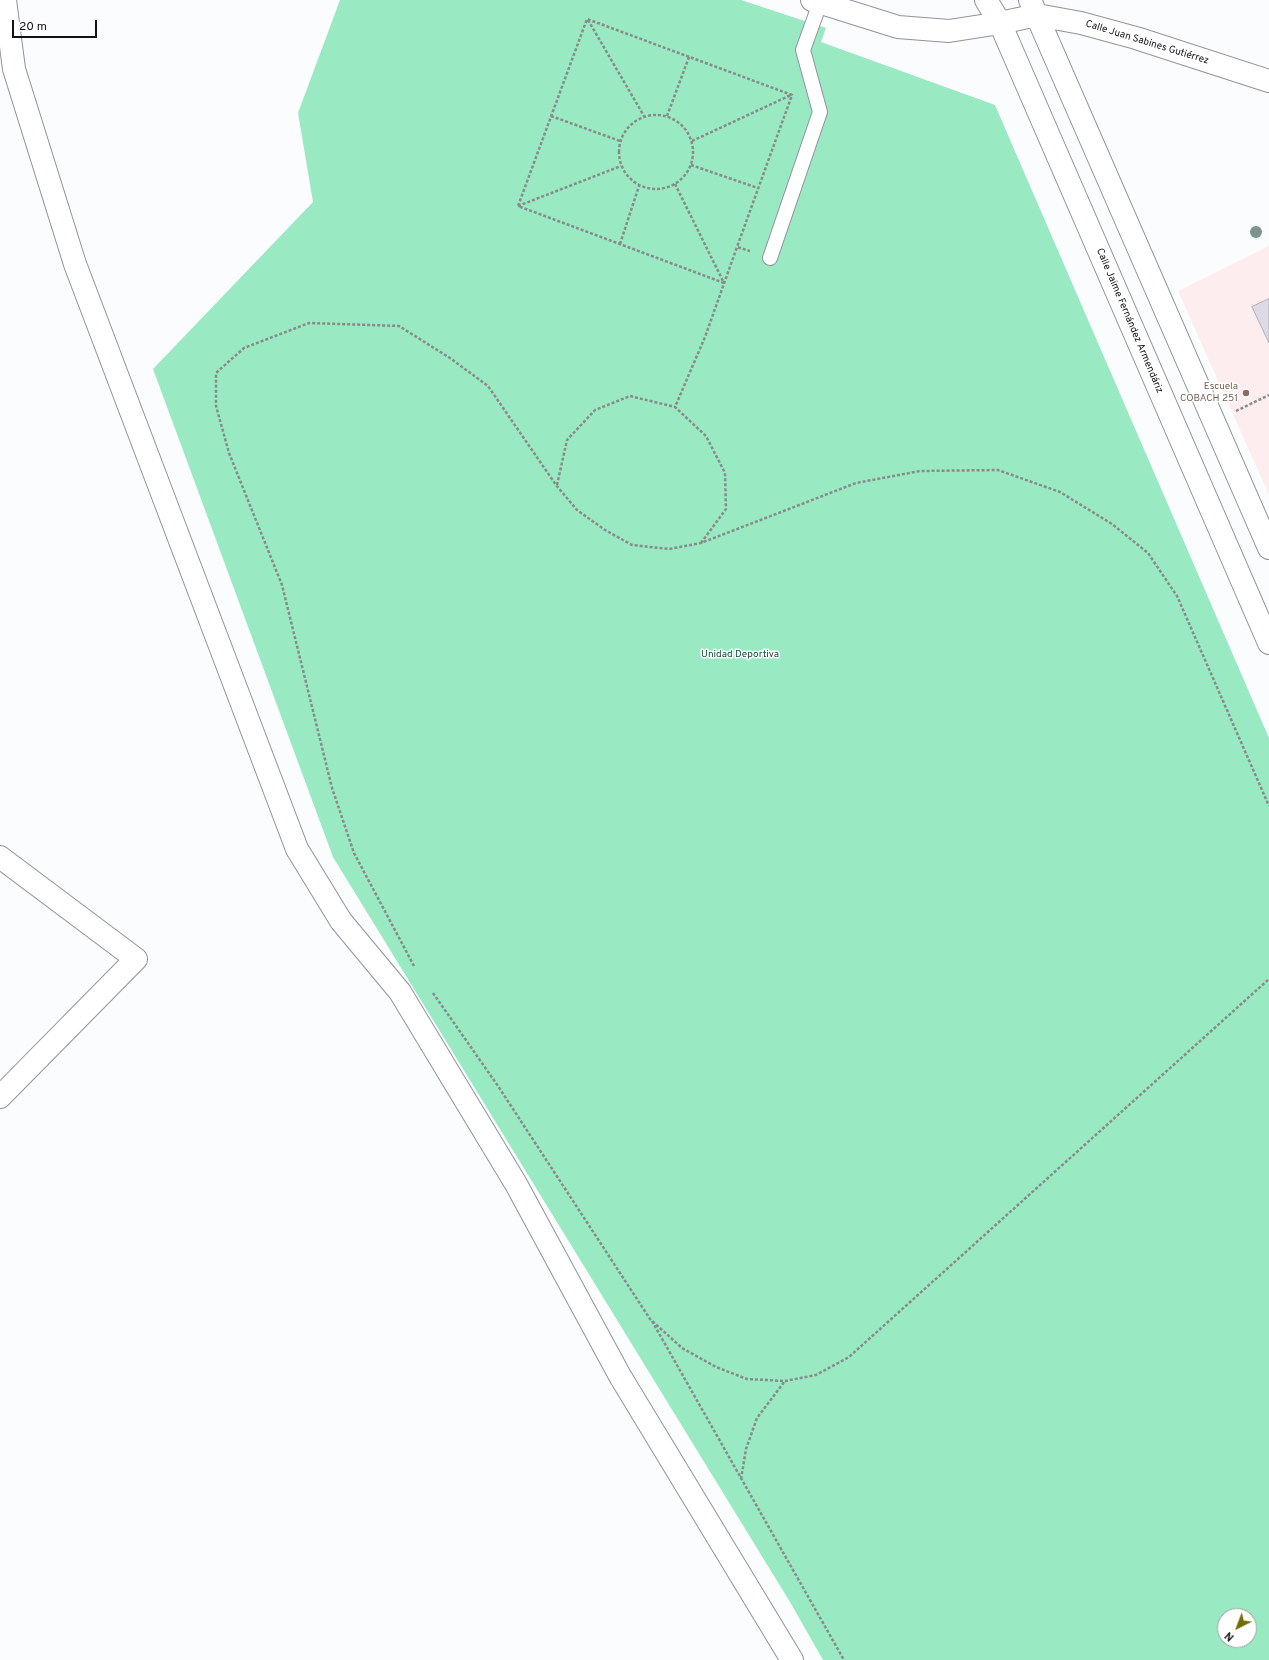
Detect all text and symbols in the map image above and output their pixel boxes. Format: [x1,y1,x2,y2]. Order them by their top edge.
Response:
scale bar [14,12,99,38]
street label: Calle Juan Sabines Gutiérrez [1084,18,1210,68]
text: 20 m [19,19,47,35]
street label: Calle Jaime Fernández Armendáriz [1093,247,1165,395]
place label: Escuela COBACH 251 [1180,381,1238,404]
marker: Escuela COBACH 251 [1241,388,1251,398]
park label: Unidad Deportiva [701,649,779,661]
north arrow [1217,1608,1257,1648]
text: N [1222,1628,1237,1644]

